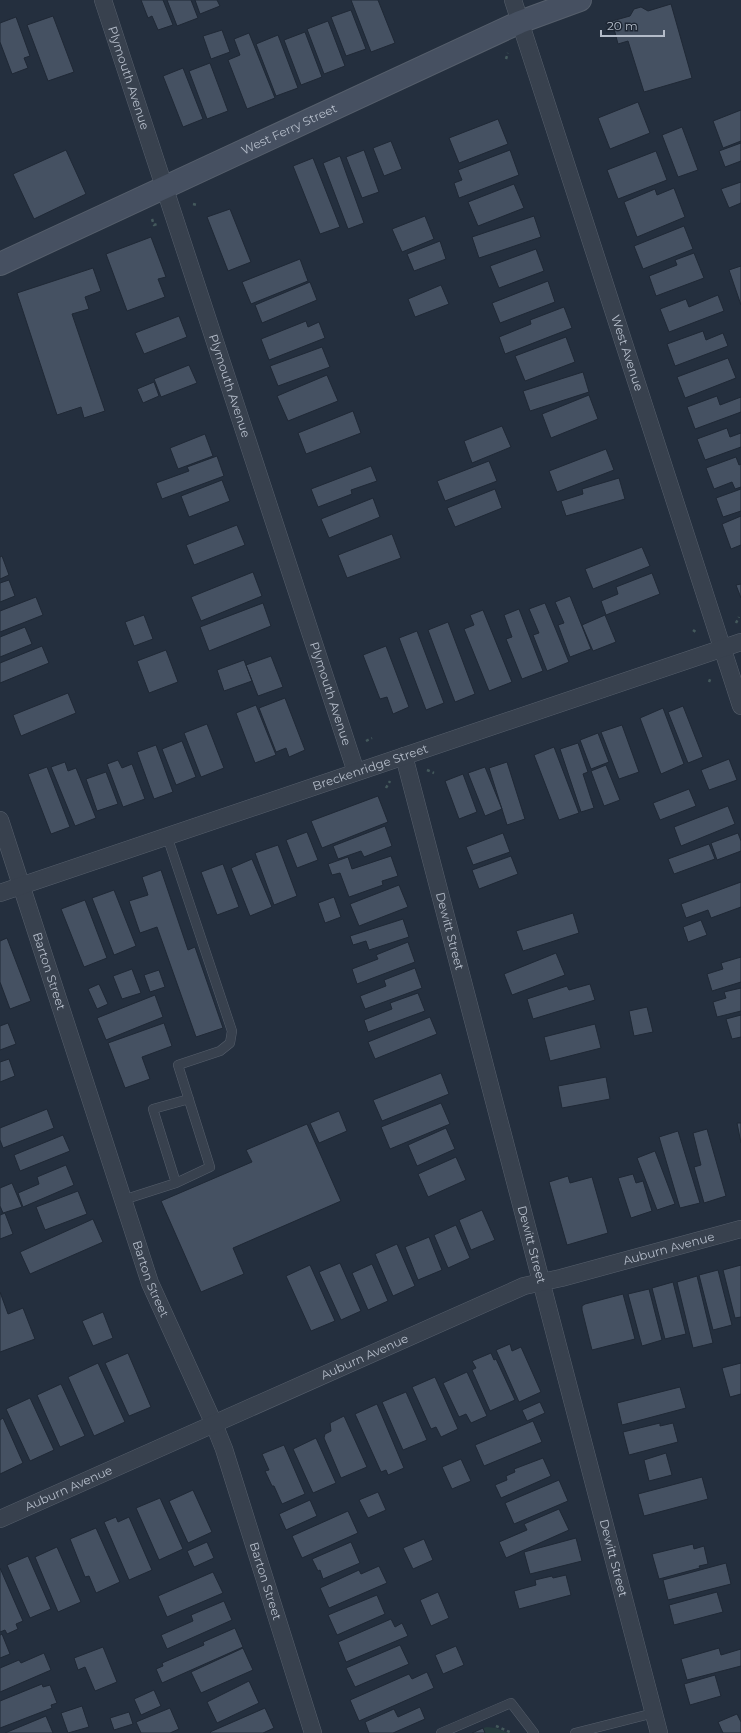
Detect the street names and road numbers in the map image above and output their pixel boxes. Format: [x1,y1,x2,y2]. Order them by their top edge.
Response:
street label: Plymouth Avenue [105,24,153,131]
street label: West Ferry Street [239,100,339,158]
street label: West Avenue [608,313,647,393]
street label: Plymouth Avenue [206,332,254,439]
street label: Plymouth Avenue [307,640,355,747]
street label: Breckenridge Street [310,741,430,794]
street label: Dewitt Street [433,890,468,972]
street label: Barton Street [30,930,69,1012]
street label: Dewitt Street [515,1204,549,1285]
street label: Auburn Avenue [621,1229,716,1268]
street label: Barton Street [130,1239,173,1319]
street label: Auburn Avenue [318,1330,410,1382]
street label: Auburn Avenue [22,1462,114,1514]
street label: Dewitt Street [597,1517,631,1599]
street label: Barton Street [247,1540,285,1622]

